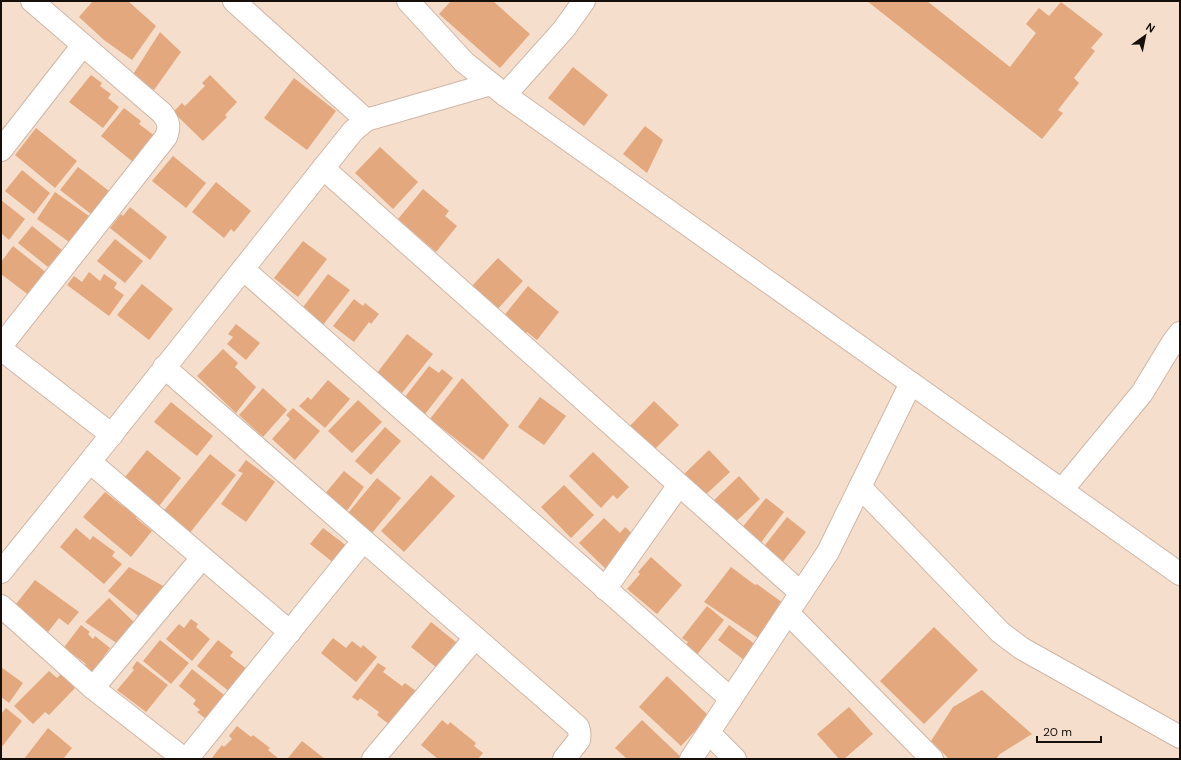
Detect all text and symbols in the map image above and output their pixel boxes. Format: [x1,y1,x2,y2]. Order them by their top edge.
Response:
north arrow [1125,16,1165,56]
text: N [1143,20,1158,36]
scale bar [1037,718,1101,744]
text: 20 m [1043,724,1072,740]

